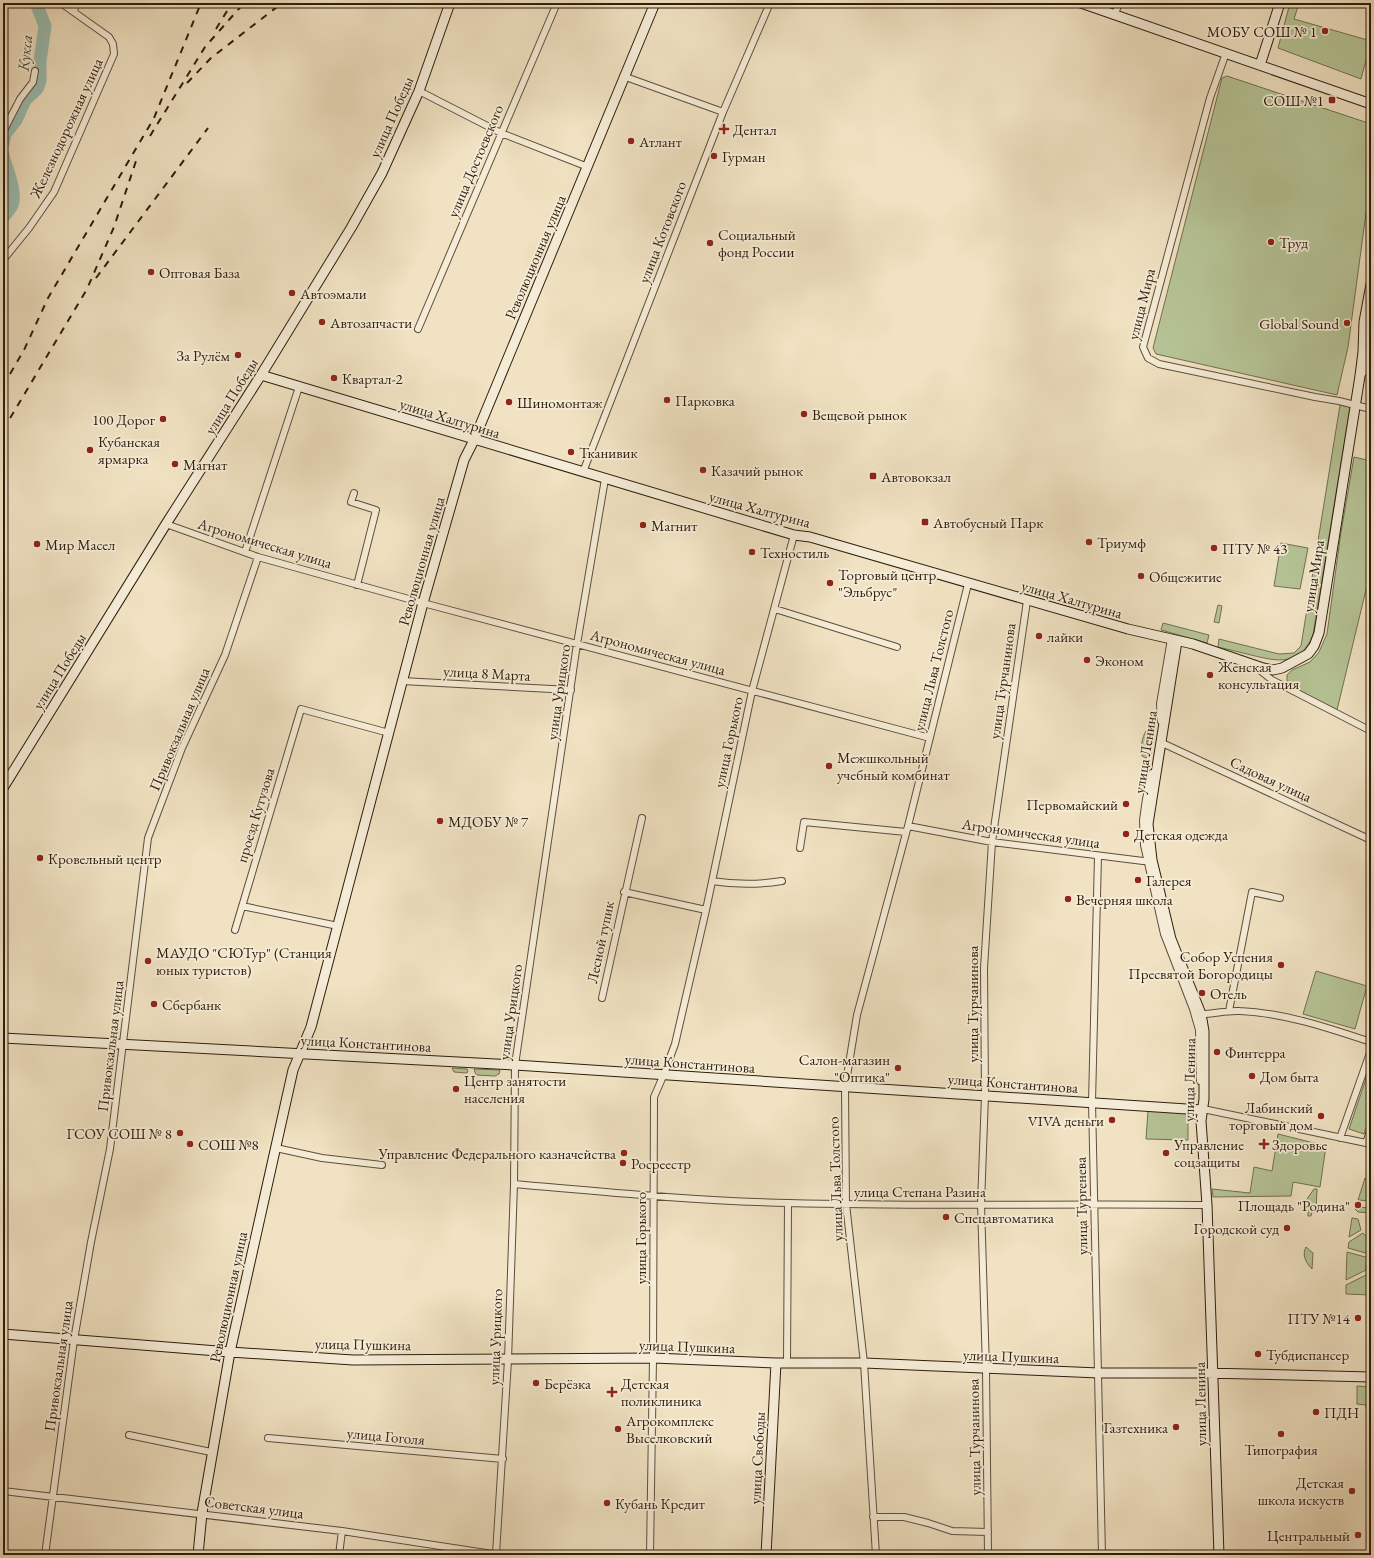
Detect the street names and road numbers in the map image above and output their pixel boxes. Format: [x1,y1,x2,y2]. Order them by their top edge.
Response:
street label: Железнодорожная улица [25,55,107,202]
street label: улица Победы [365,73,417,161]
street label: улица Достоевского [443,102,507,220]
street label: улица Котовского [634,178,690,286]
street label: Революционная улица [500,192,570,322]
street label: улица Мира [1123,266,1159,342]
street label: улица Победы [200,354,262,438]
street label: улица Халтурина [397,394,503,442]
street label: улица Халтурина [707,486,813,532]
street label: Революционная улица [393,494,449,628]
street label: Агрономическая улица [195,513,334,572]
street label: улица Мира [1298,538,1328,614]
street label: улица Халтурина [1019,576,1125,622]
street label: улица Льва Толстого [909,607,957,733]
street label: улица Турчанинова [984,622,1020,740]
street label: Агрономическая улица [587,625,728,679]
street label: улица Победы [28,629,90,713]
street label: улица Урицкого [542,643,574,741]
street label: улица 8 Марта [443,661,531,685]
street label: Привокзальная улица [144,664,214,794]
street label: улица Горького [709,695,747,789]
street label: улица Ленина [1129,709,1161,795]
street label: Садовая улица [1227,752,1315,806]
street label: проезд Кутузова [232,765,278,865]
street label: Агрономическая улица [960,814,1101,852]
street label: Лесной тупик [582,899,618,985]
street label: улица Турчанинова [963,946,982,1062]
street label: улица Урицкого [494,963,526,1061]
street label: Привокзальная улица [93,979,127,1113]
street label: улица Константинова [300,1030,432,1056]
street label: улица Ленина [1179,1038,1199,1122]
street label: улица Константинова [624,1049,756,1077]
street label: улица Константинова [947,1069,1079,1097]
street label: улица Льва Толстого [823,1116,847,1242]
street label: улица Тургенева [1071,1157,1091,1255]
street label: улица Степана Разина [854,1182,986,1201]
street label: улица Горького [631,1192,650,1284]
street label: Революционная улица [205,1230,251,1364]
street label: улица Урицкого [484,1288,506,1386]
street label: Привокзальная улица [39,1299,77,1433]
street label: улица Пушкина [315,1334,411,1354]
street label: улица Пушкина [639,1335,735,1357]
street label: улица Пушкина [963,1345,1059,1367]
street label: улица Ленина [1190,1362,1210,1446]
street label: улица Турчанинова [963,1378,985,1496]
street label: улица Свободы [745,1411,769,1505]
street label: улица Гоголя [346,1423,426,1449]
street label: Советская улица [203,1491,305,1523]

